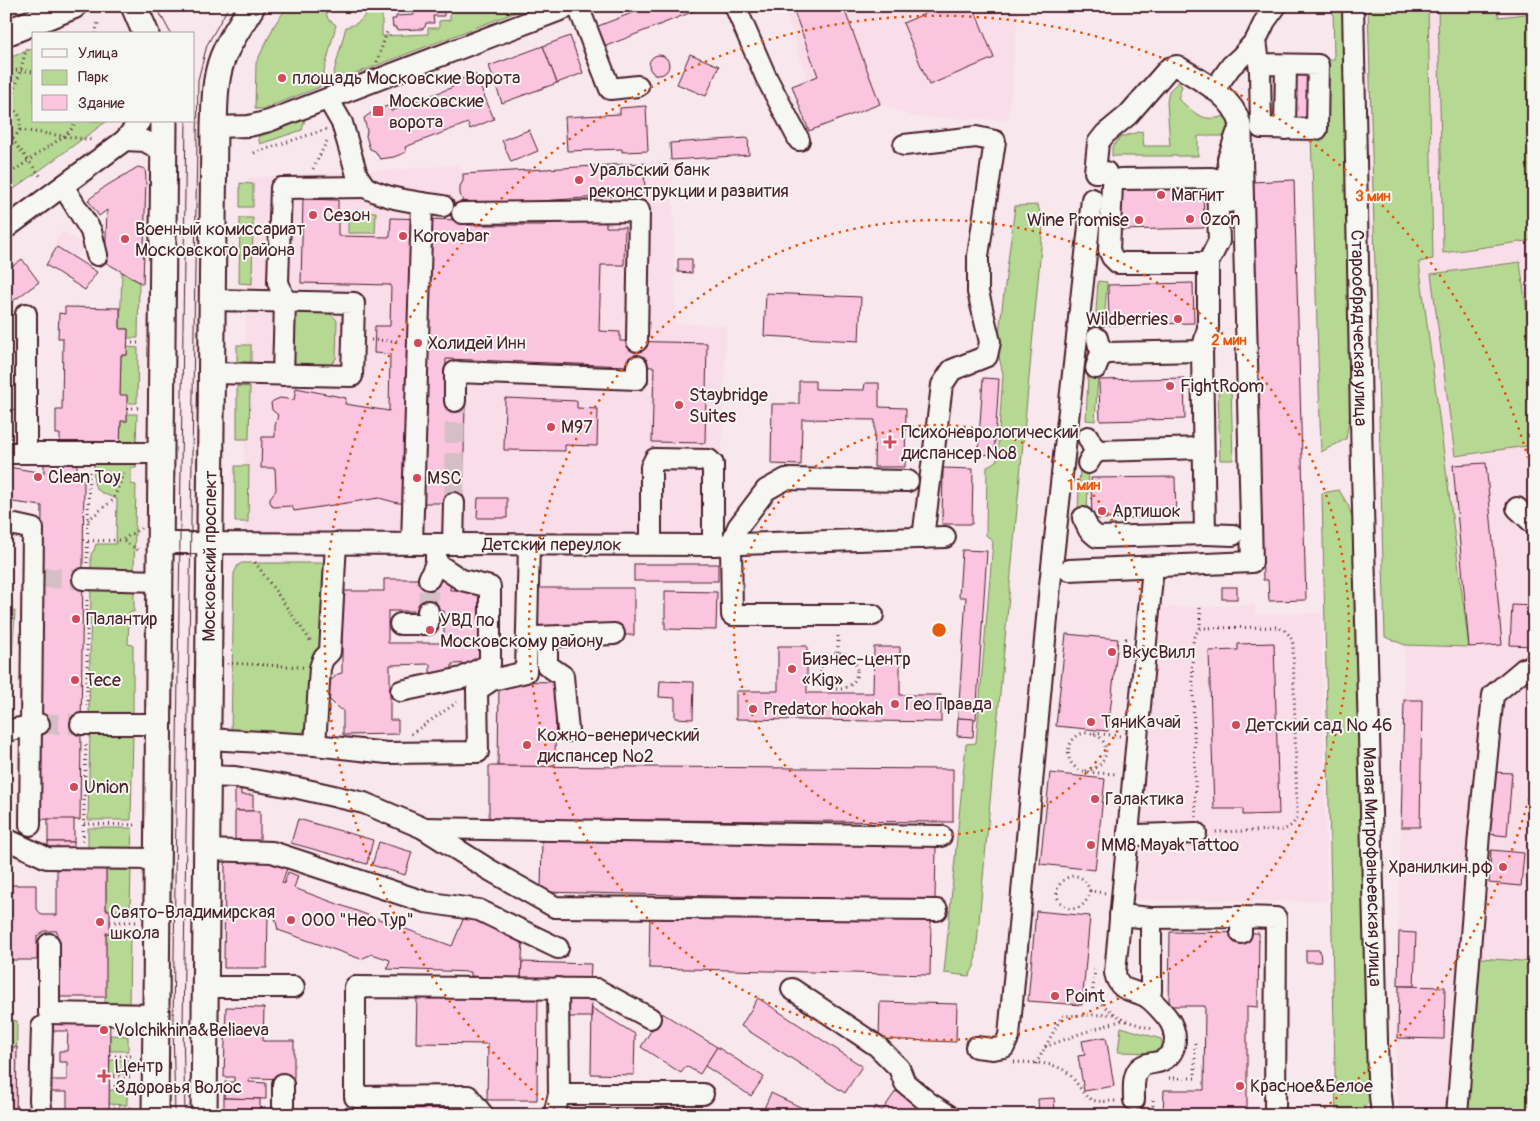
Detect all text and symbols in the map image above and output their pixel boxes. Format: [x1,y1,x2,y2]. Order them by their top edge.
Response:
legend [32,32,195,122]
text: Улица [78,44,118,63]
place label: площадь Московские Ворота [292,67,520,90]
text: Парк [78,68,109,87]
marker: площадь Московские Ворота [276,72,288,84]
place label: Московские ворота [389,90,484,134]
text: Здание [78,94,125,113]
marker: Московские ворота [371,104,385,118]
place label: Уральский банк реконструкции и развития [589,159,789,203]
marker: Уральский банк реконструкции и развития [573,174,585,186]
place label: Магнит [1171,184,1224,207]
text: 3 мин [1355,187,1391,206]
marker: Магнит [1155,189,1167,201]
place label: Сезон [323,204,370,227]
place label: Ozon [1200,208,1240,231]
marker: Сезон [307,209,319,221]
place label: Wine Promise [1027,209,1129,232]
marker: Ozon [1184,213,1196,225]
marker: Wine Promise [1133,214,1145,226]
place label: Военный комиссариат Московского района [135,218,305,262]
place label: Korovabar [413,225,490,248]
street label: Старообрядческая улица [1346,229,1373,426]
marker: Korovabar [397,230,409,242]
marker: Военный комиссариат Московского района [119,233,131,245]
place label: Wildberries [1086,308,1168,331]
marker: Wildberries [1172,313,1184,325]
text: 2 мин [1211,331,1247,350]
place label: Холидей Инн [428,332,526,355]
marker: Холидей Инн [412,337,424,349]
place label: FightRoom [1180,375,1264,398]
marker: FightRoom [1164,380,1176,392]
place label: Staybridge Suites [689,384,768,428]
marker: Staybridge Suites [673,399,685,411]
place label: M97 [561,416,593,439]
marker: M97 [545,421,557,433]
place label: Психоневрологический диспансер №8 [901,421,1079,465]
marker: Психоневрологический диспансер №8 [883,435,897,449]
place label: Clean Toy [48,466,121,489]
place label: MSC [427,467,462,490]
street label: Московский проспект [197,470,222,642]
marker: Clean Toy [32,471,44,483]
marker: MSC [411,472,423,484]
text: 1 мин [1067,476,1101,495]
place label: Артишок [1112,500,1181,523]
marker: Артишок [1096,505,1108,517]
street label: Детский переулок [481,533,622,556]
place label: Палантир [86,608,158,631]
place label: УВД по Московскому району [440,609,603,653]
marker: Палантир [70,613,82,625]
centre of rings [930,621,948,639]
marker: УВД по Московскому району [424,624,436,636]
place label: ВкусВилл [1122,641,1195,664]
marker: ВкусВилл [1106,646,1118,658]
place label: Бизнес-центр «Kig» [802,648,911,692]
marker: Бизнес-центр «Kig» [786,663,798,675]
place label: Tece [85,669,121,692]
marker: Tece [69,674,81,686]
place label: Гео Правда [905,693,992,716]
place label: Predator hookah [763,698,884,721]
marker: Гео Правда [889,698,901,710]
marker: Predator hookah [747,703,759,715]
place label: ТяниКачай [1101,711,1181,734]
place label: Детский сад № 46 [1245,714,1393,737]
marker: ТяниКачай [1085,716,1097,728]
marker: Детский сад № 46 [1230,719,1242,731]
place label: Кожно-венерический диспансер №2 [537,724,700,768]
marker: Кожно-венерический диспансер №2 [521,739,533,751]
street label: Малая Митрофаньевская улица [1358,747,1387,987]
place label: Union [84,776,129,799]
marker: Union [68,781,80,793]
place label: Галактика [1105,788,1184,811]
marker: Галактика [1089,793,1101,805]
place label: MM8 Mayak Tattoo [1101,834,1240,857]
marker: MM8 Mayak Tattoo [1085,839,1097,851]
place label: Хранилкин.рф [1389,856,1493,879]
marker: Хранилкин.рф [1497,861,1509,873]
place label: Свято-Владимирская школа [110,901,275,945]
place label: ООО "Нео Тур" [301,909,414,932]
marker: ООО "Нео Тур" [285,914,297,926]
marker: Свято-Владимирская школа [94,916,106,928]
place label: Point [1065,985,1106,1008]
marker: Point [1049,990,1061,1002]
place label: Volchikhina&Beliaeva [114,1019,269,1042]
marker: Volchikhina&Beliaeva [98,1024,110,1036]
place label: Центр Здоровья Волос [115,1055,242,1099]
marker: Центр Здоровья Волос [97,1069,111,1083]
place label: Красное&Белое [1250,1075,1373,1098]
marker: Красное&Белое [1234,1080,1246,1092]

